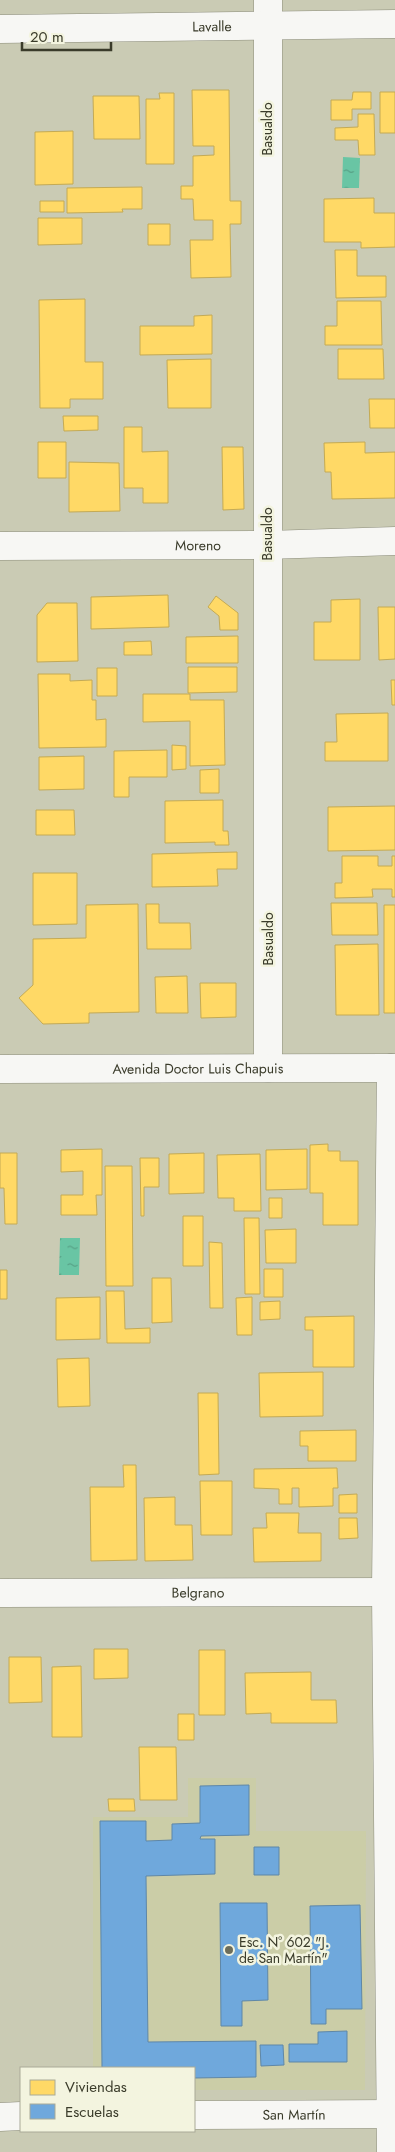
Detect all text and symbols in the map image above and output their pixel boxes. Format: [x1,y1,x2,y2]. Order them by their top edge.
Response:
street label: Lavalle [192,16,232,37]
scale bar [22,20,111,52]
text: 20 m [30,26,64,48]
street label: Basualdo [257,102,277,156]
street label: Basualdo [257,507,277,561]
street label: Moreno [175,535,221,555]
street label: Basualdo [258,912,278,966]
street label: Avenida Doctor Luis Chapuis [113,1058,284,1079]
street label: Belgrano [172,1582,225,1603]
place label: Esc. N° 602 "J. de San Martín" [239,1932,329,1968]
marker: Esc. N° 602 "J. de San Martín" [223,1944,235,1956]
legend [20,2067,195,2132]
text: Viviendas [65,2076,127,2098]
text: Escuelas [65,2101,119,2123]
street label: San Martín [262,2104,326,2125]

